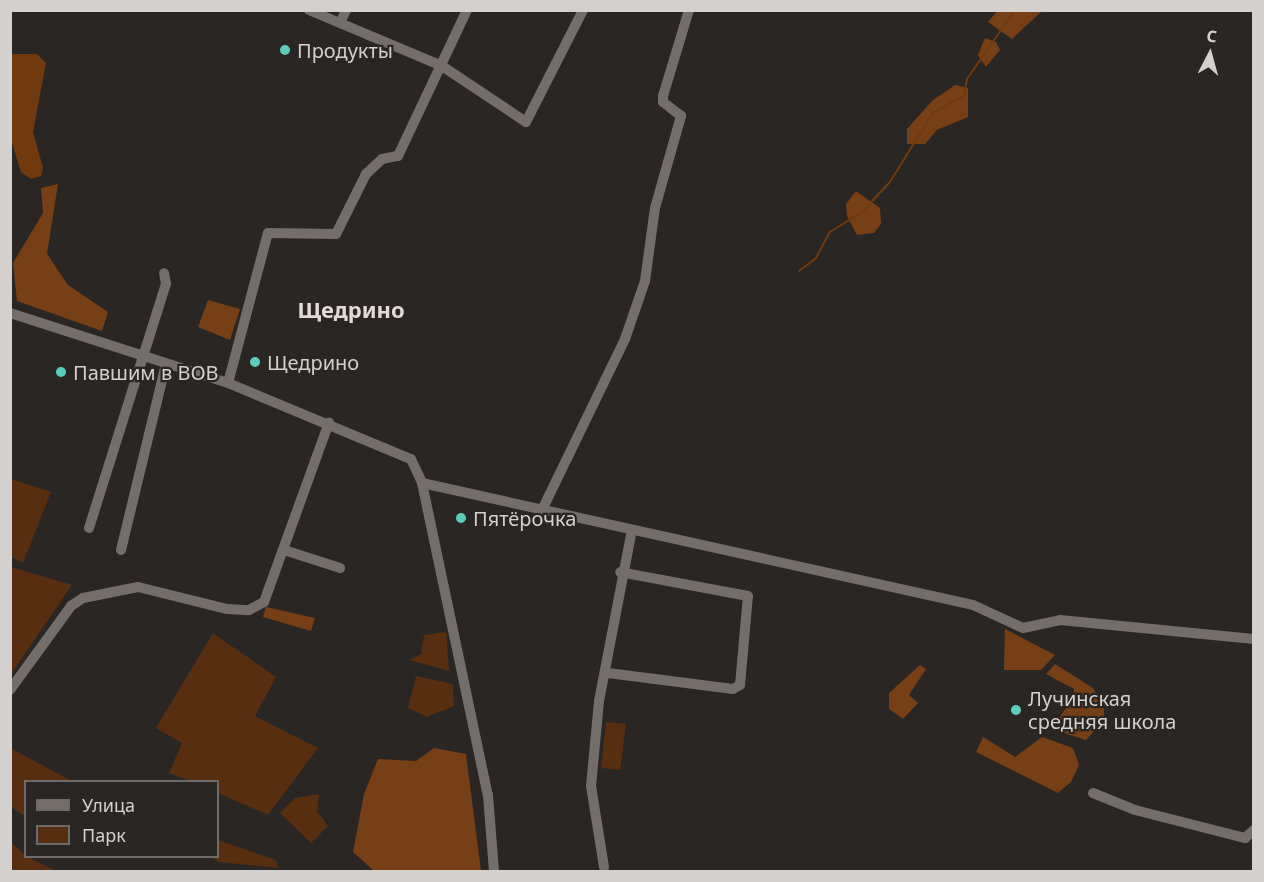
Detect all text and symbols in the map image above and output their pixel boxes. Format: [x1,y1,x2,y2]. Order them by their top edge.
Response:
north arrow [1180,24,1240,84]
text: С [1206,25,1218,48]
place label: Продукты [297,38,393,62]
marker: Продукты [278,43,292,57]
district label: Щедрино [297,297,405,323]
place label: Щедрино [267,350,359,374]
marker: Щедрино [248,355,262,369]
place label: Павшим в ВОВ [73,360,219,384]
marker: Павшим в ВОВ [54,365,68,379]
place label: Пятёрочка [473,506,576,530]
marker: Пятёрочка [454,511,468,525]
place label: Лучинская средняя школа [1028,686,1176,733]
marker: Лучинская средняя школа [1009,703,1023,717]
legend [24,780,219,858]
text: Улица [82,793,135,817]
text: Парк [82,823,126,847]

